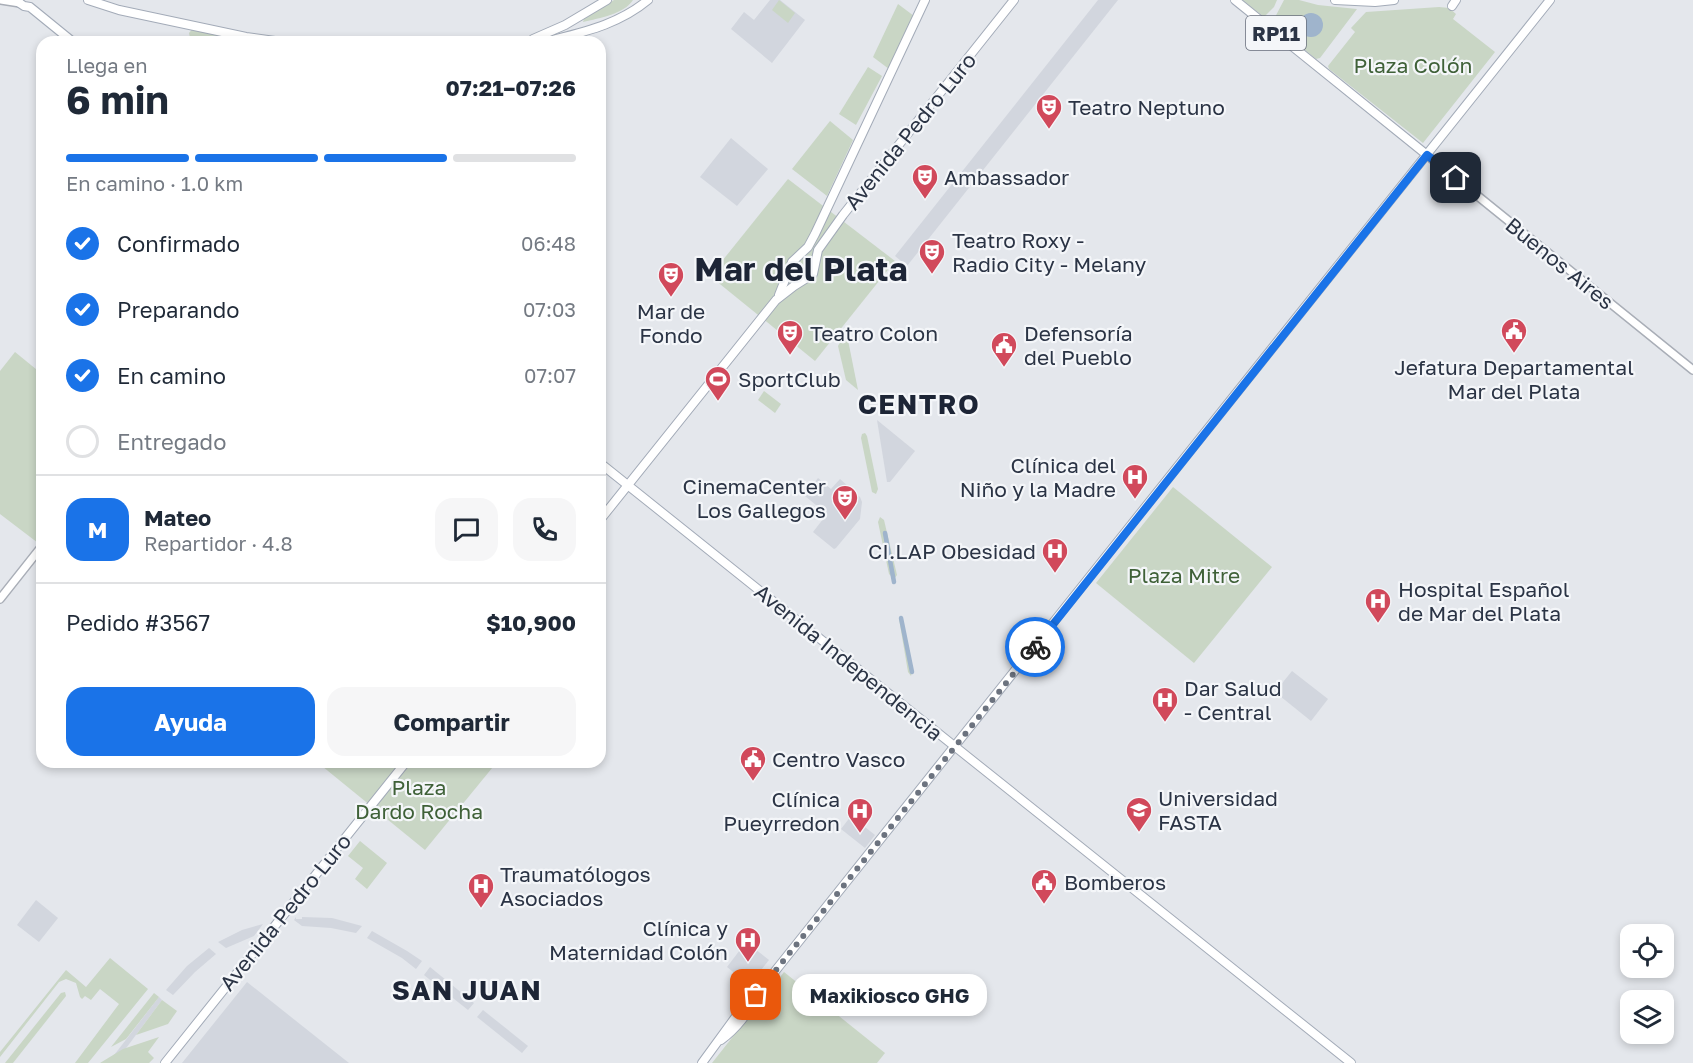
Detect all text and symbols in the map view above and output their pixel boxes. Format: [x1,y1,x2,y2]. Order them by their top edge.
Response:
road number: RP11 [1246,16,1306,50]
street label: Avenida Pedro Luro [839,47,981,215]
park label: Plaza Colón [1353,52,1473,78]
text: Llega en [66,53,148,77]
text: 07:21–07:26 [446,74,576,101]
text: 6 min [66,76,169,123]
theatre icon: Teatro Neptuno [1034,92,1064,130]
place label: Teatro Neptuno [1068,94,1225,120]
pin [1430,152,1481,203]
icon: home [1439,161,1472,194]
theatre icon: Ambassador [910,162,940,200]
place label: Ambassador [944,164,1069,190]
text: En camino · 1.0 km [66,171,243,195]
street label: Buenos Aires [1501,211,1619,315]
icon: check [66,227,99,260]
place label: Teatro Roxy - Radio City - Melany [952,227,1147,277]
text: Confirmado [117,230,240,257]
text: 06:48 [521,231,576,255]
theatre icon: Teatro Roxy - Radio City - Melany [917,237,947,275]
district label: Mar del Plata [694,249,908,288]
theatre icon: Mar de Fondo [656,260,686,298]
icon: check [66,293,99,326]
text: Preparando [117,296,240,323]
text: 07:03 [523,297,576,321]
place label: Mar de Fondo [637,298,705,348]
public building icon: Jefatura Departamental Mar del Plata [1499,316,1529,354]
theatre icon: Teatro Colon [775,318,805,356]
place label: Teatro Colon [810,320,938,346]
place label: Defensoría del Pueblo [1024,320,1133,370]
public building icon: Defensoría del Pueblo [989,330,1019,368]
place label: Jefatura Departamental Mar del Plata [1394,354,1634,404]
icon: check [66,359,99,392]
text: En camino [117,362,226,389]
text: 07:07 [524,363,576,387]
sports icon: SportClub [703,364,733,402]
place label: SportClub [738,366,841,392]
district label: CENTRO [858,388,980,420]
text: Entregado [117,428,226,455]
place label: Clínica del Niño y la Madre [960,452,1116,502]
hospital icon: Clínica del Niño y la Madre [1120,462,1150,500]
place label: CinemaCenter Los Gallegos [683,473,826,523]
theatre icon: CinemaCenter Los Gallegos [830,483,860,521]
button: chat [435,498,498,561]
button: phone [513,498,576,561]
text: Mateo [144,504,211,531]
text: M [88,516,107,543]
text: Repartidor · 4.8 [144,531,293,555]
hospital icon: CI.LAP Obesidad [1040,536,1070,574]
place label: CI.LAP Obesidad [868,538,1036,564]
park label: Plaza Mitre [1128,562,1240,588]
place label: Hospital Español de Mar del Plata [1398,576,1569,626]
street label: Avenida Independencia [750,578,948,746]
hospital icon: Hospital Español de Mar del Plata [1363,586,1393,624]
text: Pedido #3567 [66,609,210,636]
text: $10,900 [486,609,576,636]
courier [1005,617,1065,677]
icon: bike [1019,631,1052,664]
place label: Dar Salud - Central [1184,675,1282,725]
hospital icon: Dar Salud - Central [1150,685,1180,723]
button: Ayuda [66,687,315,756]
button: Compartir [327,687,576,756]
public building icon: Centro Vasco [738,744,768,782]
place label: Centro Vasco [772,746,905,772]
park label: Plaza Dardo Rocha [355,774,483,824]
place label: Universidad FASTA [1158,785,1278,835]
place label: Clínica Pueyrredon [723,786,840,836]
school or university icon: Universidad FASTA [1124,795,1154,833]
hospital icon: Clínica Pueyrredon [845,796,875,834]
street label: Avenida Pedro Luro [214,828,356,996]
place label: Traumatólogos Asociados [500,861,651,911]
public building icon: Bomberos [1029,867,1059,905]
place label: Bomberos [1064,869,1166,895]
hospital icon: Traumatólogos Asociados [466,871,496,909]
place label: Clínica y Maternidad Colón [549,915,728,965]
map controls [1620,924,1674,1044]
button: locate [1620,924,1674,978]
hospital icon: Clínica y Maternidad Colón [733,925,763,963]
pin [730,969,781,1020]
district label: SAN JUAN [392,974,542,1006]
callout: Maxikiosco GHG [792,974,987,1016]
icon: bag [739,978,772,1011]
text: Maxikiosco GHG [810,983,969,1007]
button: layers [1620,990,1674,1044]

